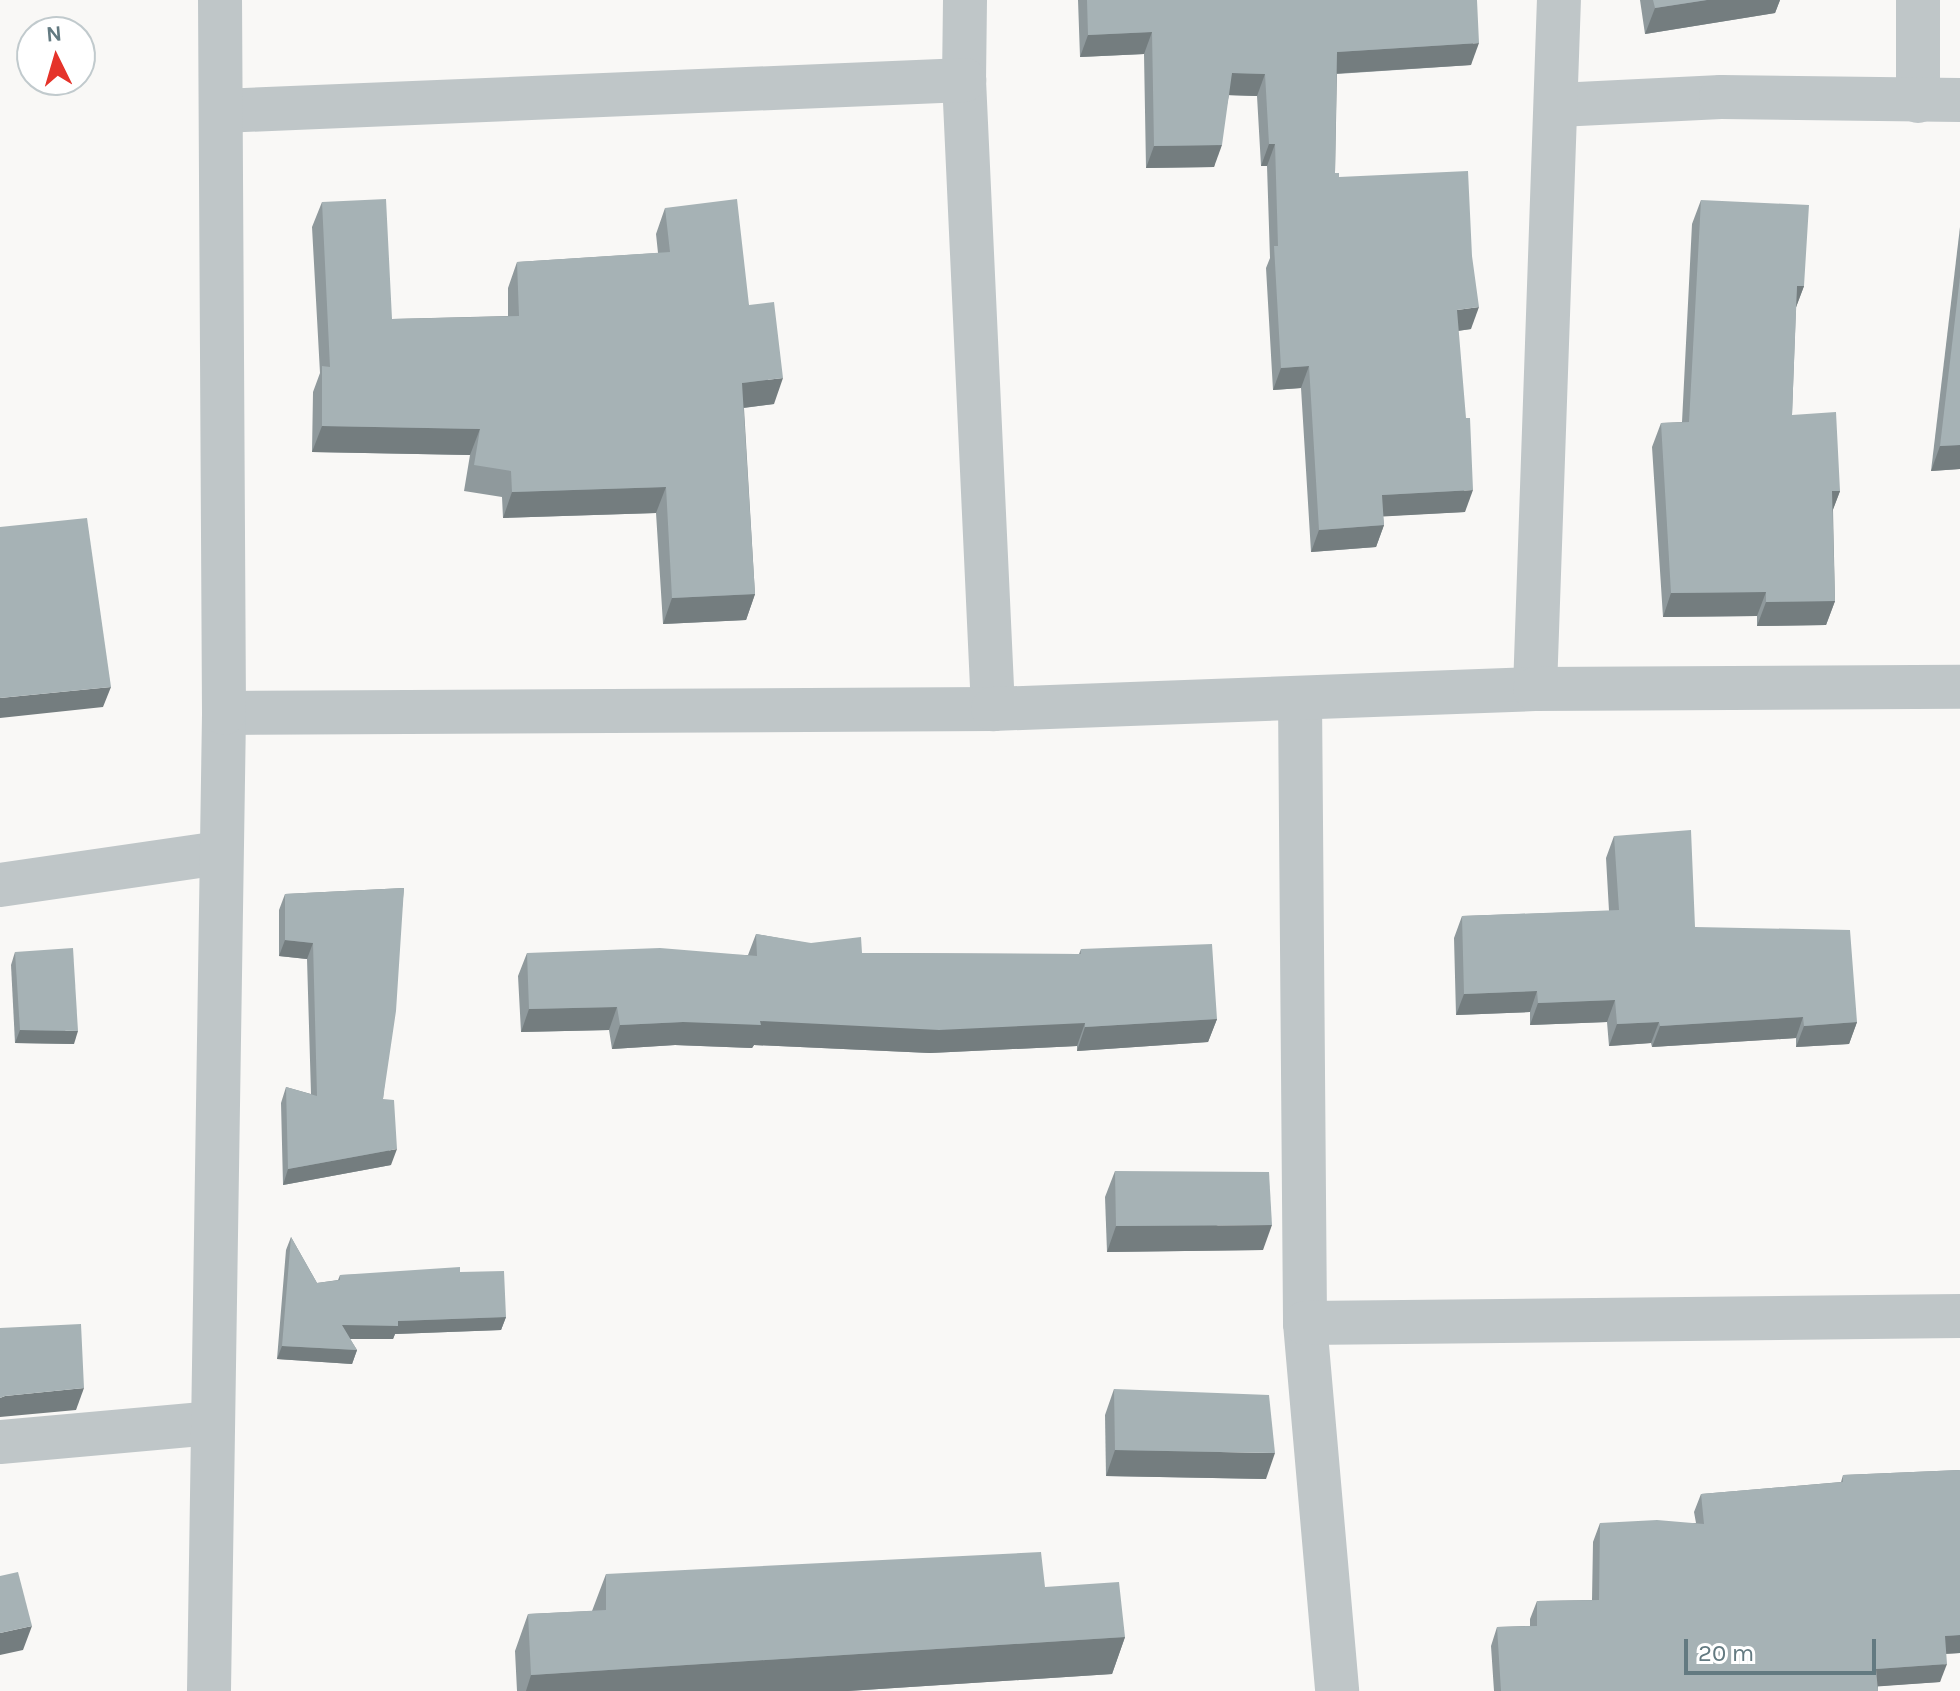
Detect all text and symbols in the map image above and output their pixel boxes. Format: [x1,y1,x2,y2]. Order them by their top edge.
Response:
north arrow [16,16,96,96]
text: N [45,20,63,48]
scale bar [1688,1623,1880,1673]
text: 20 m [1698,1639,1754,1667]

